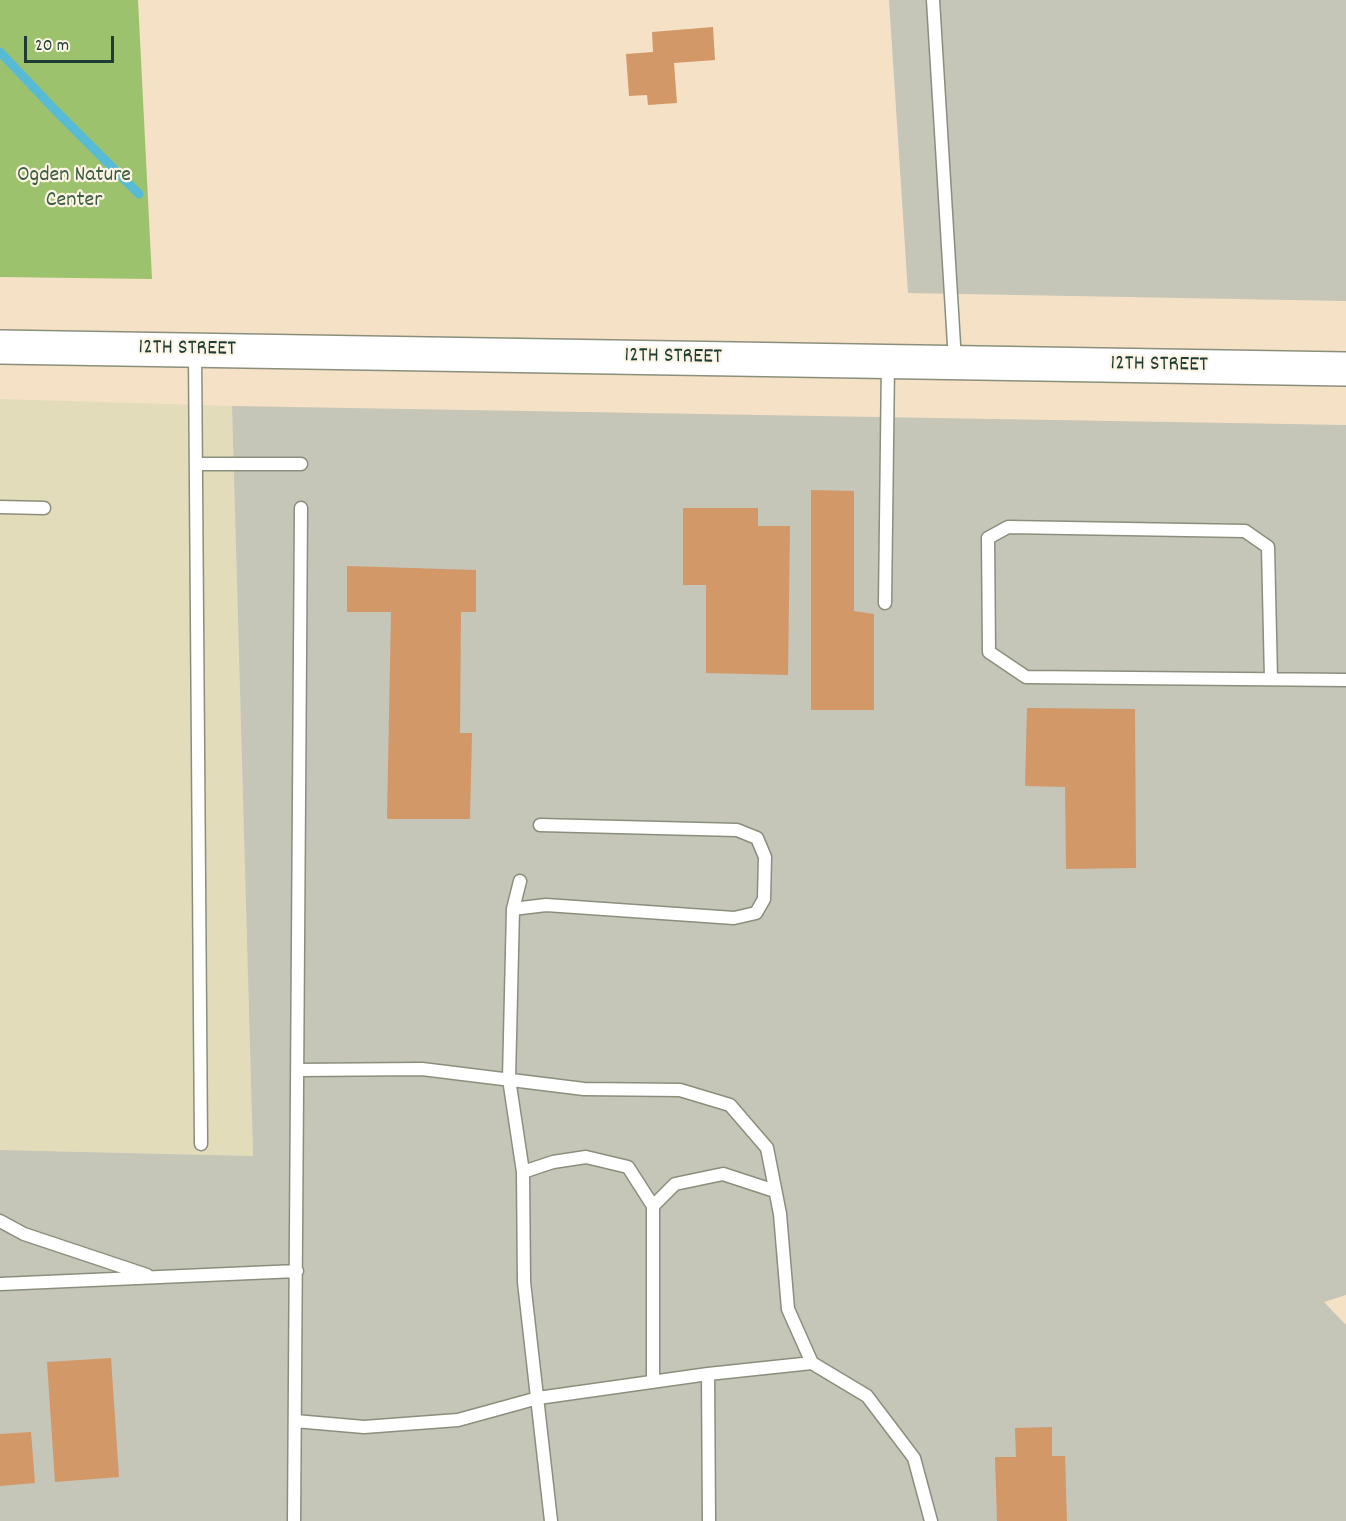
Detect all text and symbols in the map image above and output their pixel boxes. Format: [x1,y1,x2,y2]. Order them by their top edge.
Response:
scale bar [27,24,117,62]
text: 20 m [35,34,69,59]
park label: Ogden Nature Center [17,164,131,216]
street label: 12TH STREET [138,336,236,364]
street label: 12TH STREET [624,344,722,372]
street label: 12TH STREET [1110,352,1208,380]

